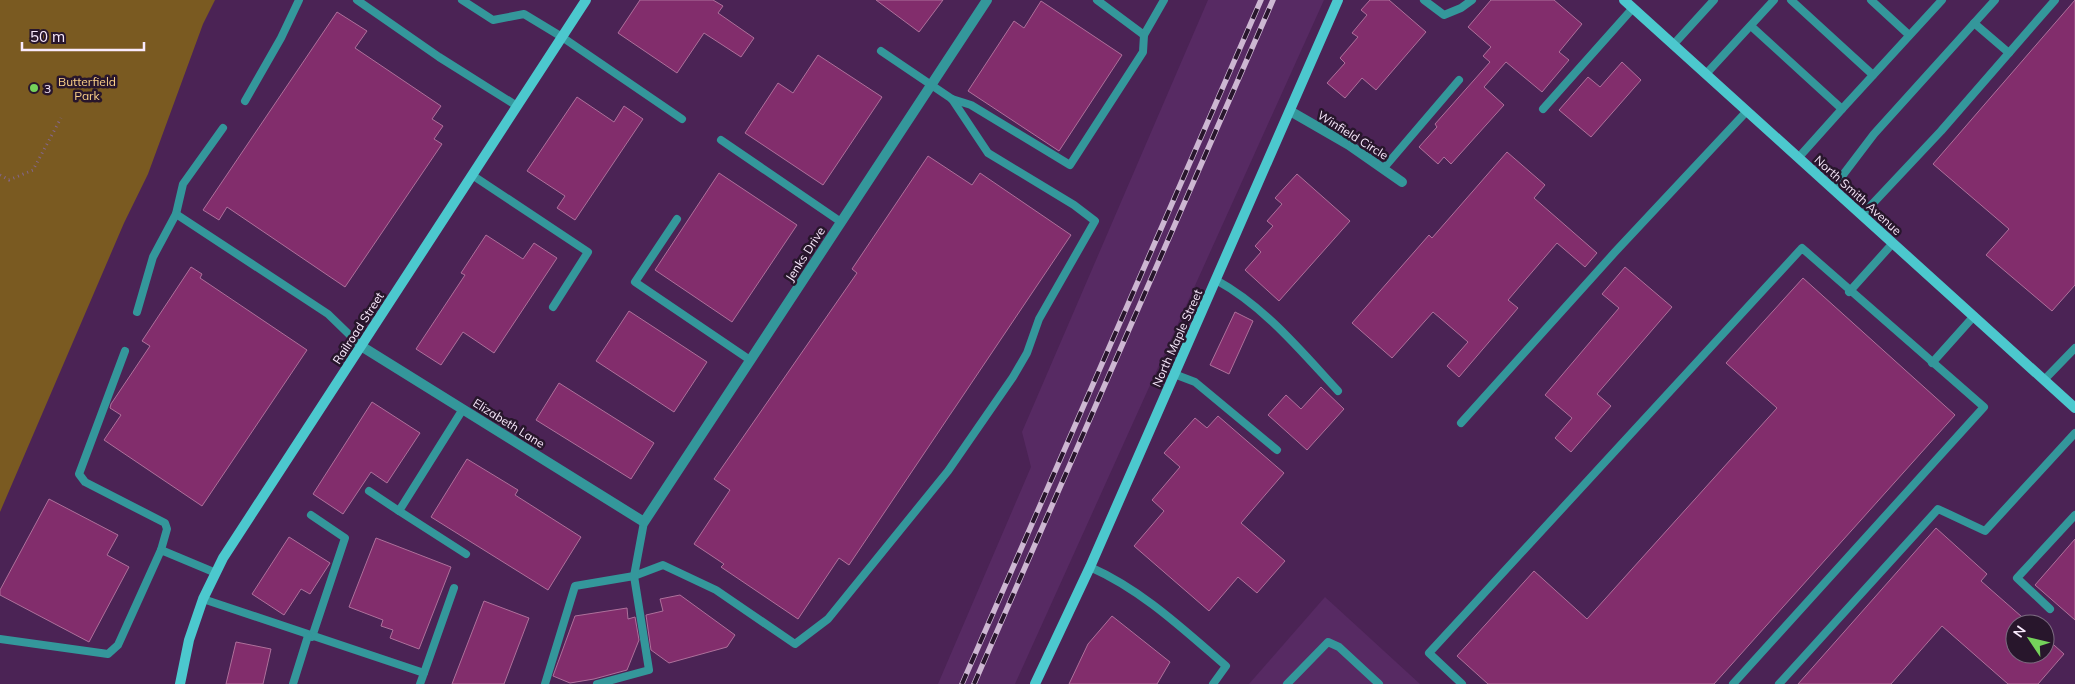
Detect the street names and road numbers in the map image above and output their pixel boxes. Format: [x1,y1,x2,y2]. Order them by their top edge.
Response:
street label: Winfield Circle [1315,107,1391,163]
street label: North Smith Avenue [1811,152,1905,238]
street label: Jenks Drive [782,224,828,284]
street label: North Maple Street [1149,287,1205,389]
street label: Railroad Street [329,289,387,367]
street label: Elizabeth Lane [470,395,548,451]

